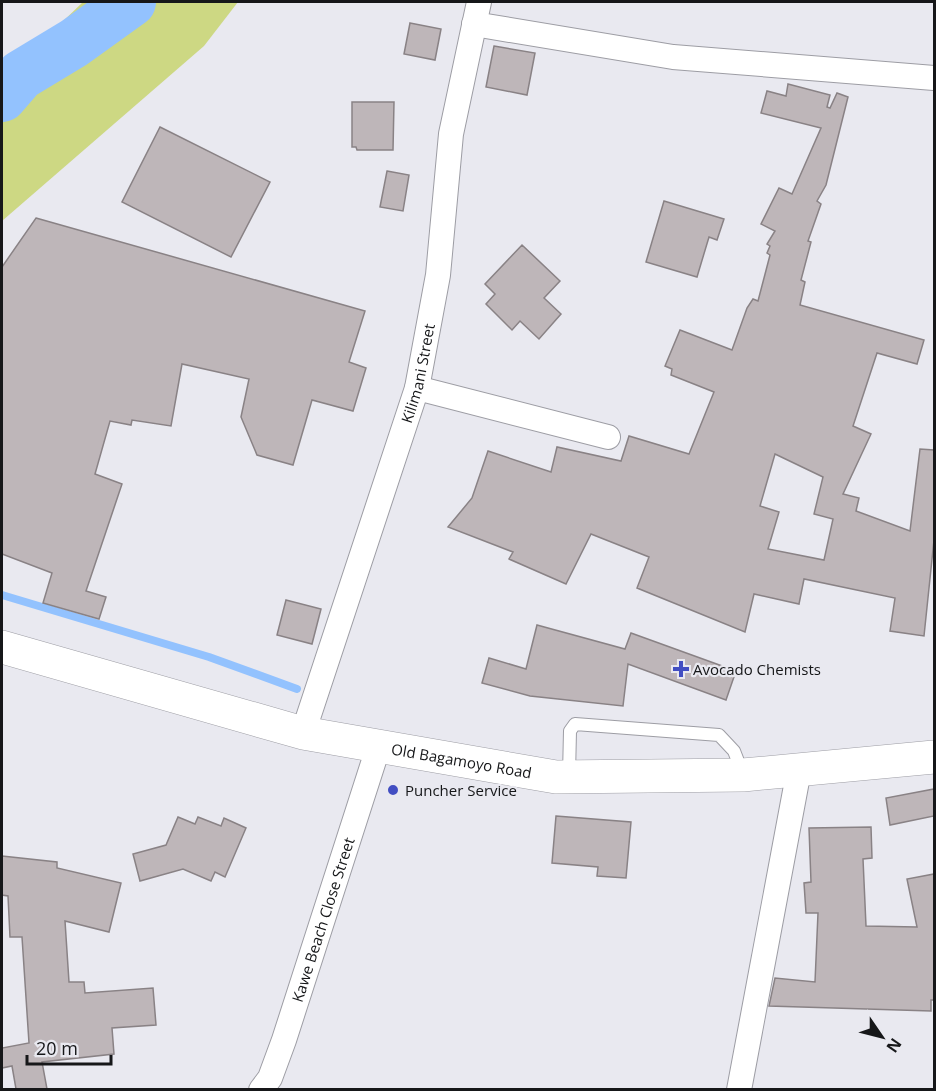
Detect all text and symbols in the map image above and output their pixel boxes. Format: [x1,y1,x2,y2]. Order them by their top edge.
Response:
street label: Kilimani Street [396,322,439,426]
place label: Avocado Chemists [693,659,821,679]
marker: Avocado Chemists [674,662,688,676]
street label: Old Bagamoyo Road [390,739,533,783]
place label: Puncher Service [405,780,517,800]
marker: Puncher Service [386,783,400,797]
street label: Kawe Beach Close Street [287,835,359,1005]
north arrow [852,1007,912,1067]
scale bar [27,1028,111,1066]
text: N [882,1034,907,1057]
text: 20 m [36,1036,78,1060]

